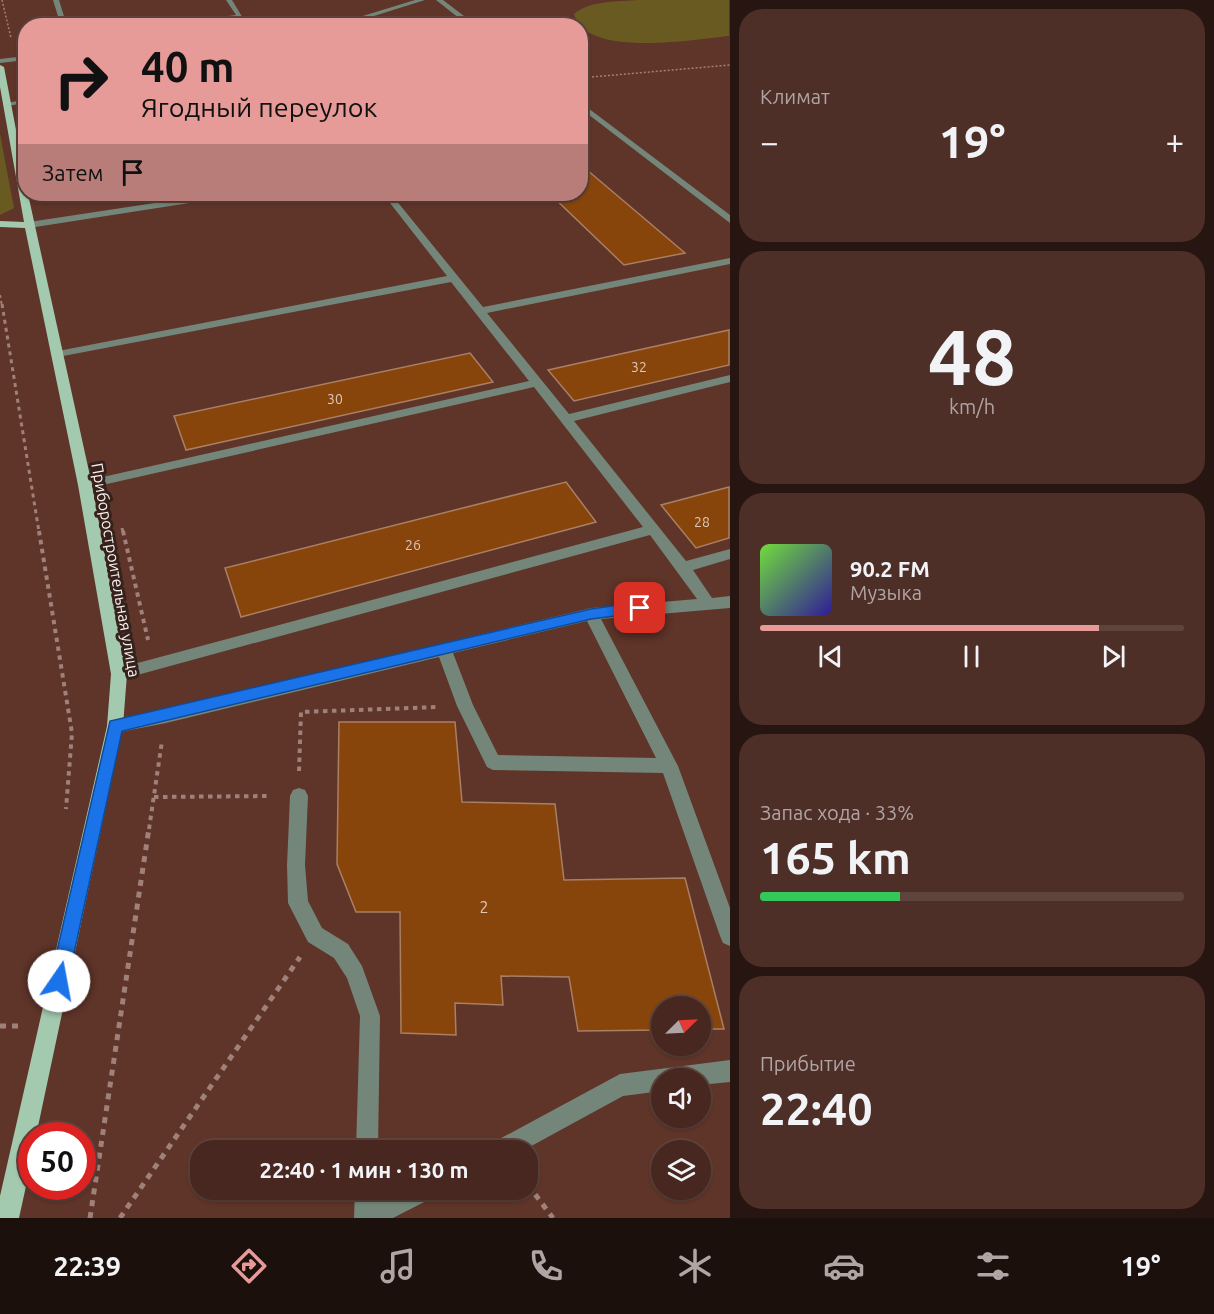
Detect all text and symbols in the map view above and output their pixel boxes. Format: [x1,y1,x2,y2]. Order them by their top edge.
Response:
icon: right [42,42,120,120]
text: 40 m [141,43,235,90]
text: Климат [760,85,830,108]
text: Ягодный переулок [141,92,378,122]
text: 19° [939,116,1005,167]
text: − [760,123,779,160]
text: + [1165,123,1184,160]
icon: arrive [116,156,149,189]
text: Затем [42,160,104,185]
text: 48 [928,312,1016,400]
house number: 32 [631,359,647,375]
house number: 30 [327,391,343,407]
text: km/h [949,395,995,418]
street label: Приборостроительная улица [88,461,144,679]
house number: 28 [694,514,710,530]
house number: 26 [405,537,421,553]
text: 90.2 FM [850,556,930,581]
text: Музыка [850,581,922,604]
pin [614,582,665,633]
icon: arrive [623,591,656,624]
icon: previous [814,640,847,673]
icon: pause [955,640,988,673]
icon: next [1097,640,1130,673]
text: Запас хода · 33% [760,801,914,824]
text: 165 km [760,832,911,883]
house number: 2 [479,898,489,916]
position arrow [27,949,91,1013]
north arrow [651,996,711,1056]
map controls [651,996,711,1200]
text: Прибытие [760,1052,856,1075]
button: sound [651,1068,711,1128]
text: 22:40 [760,1083,873,1134]
speed limit sign: 50 [18,1122,96,1200]
button: layers [651,1140,711,1200]
text: 22:40 · 1 мин · 130 m [260,1157,468,1182]
icon: directions [228,1245,270,1287]
icon: music [377,1245,419,1287]
icon: phone [525,1245,567,1287]
icon: climate [674,1245,716,1287]
icon: car [823,1245,865,1287]
icon: filters [972,1245,1014,1287]
text: 22:39 [53,1251,121,1281]
text: 19° [1121,1251,1161,1281]

